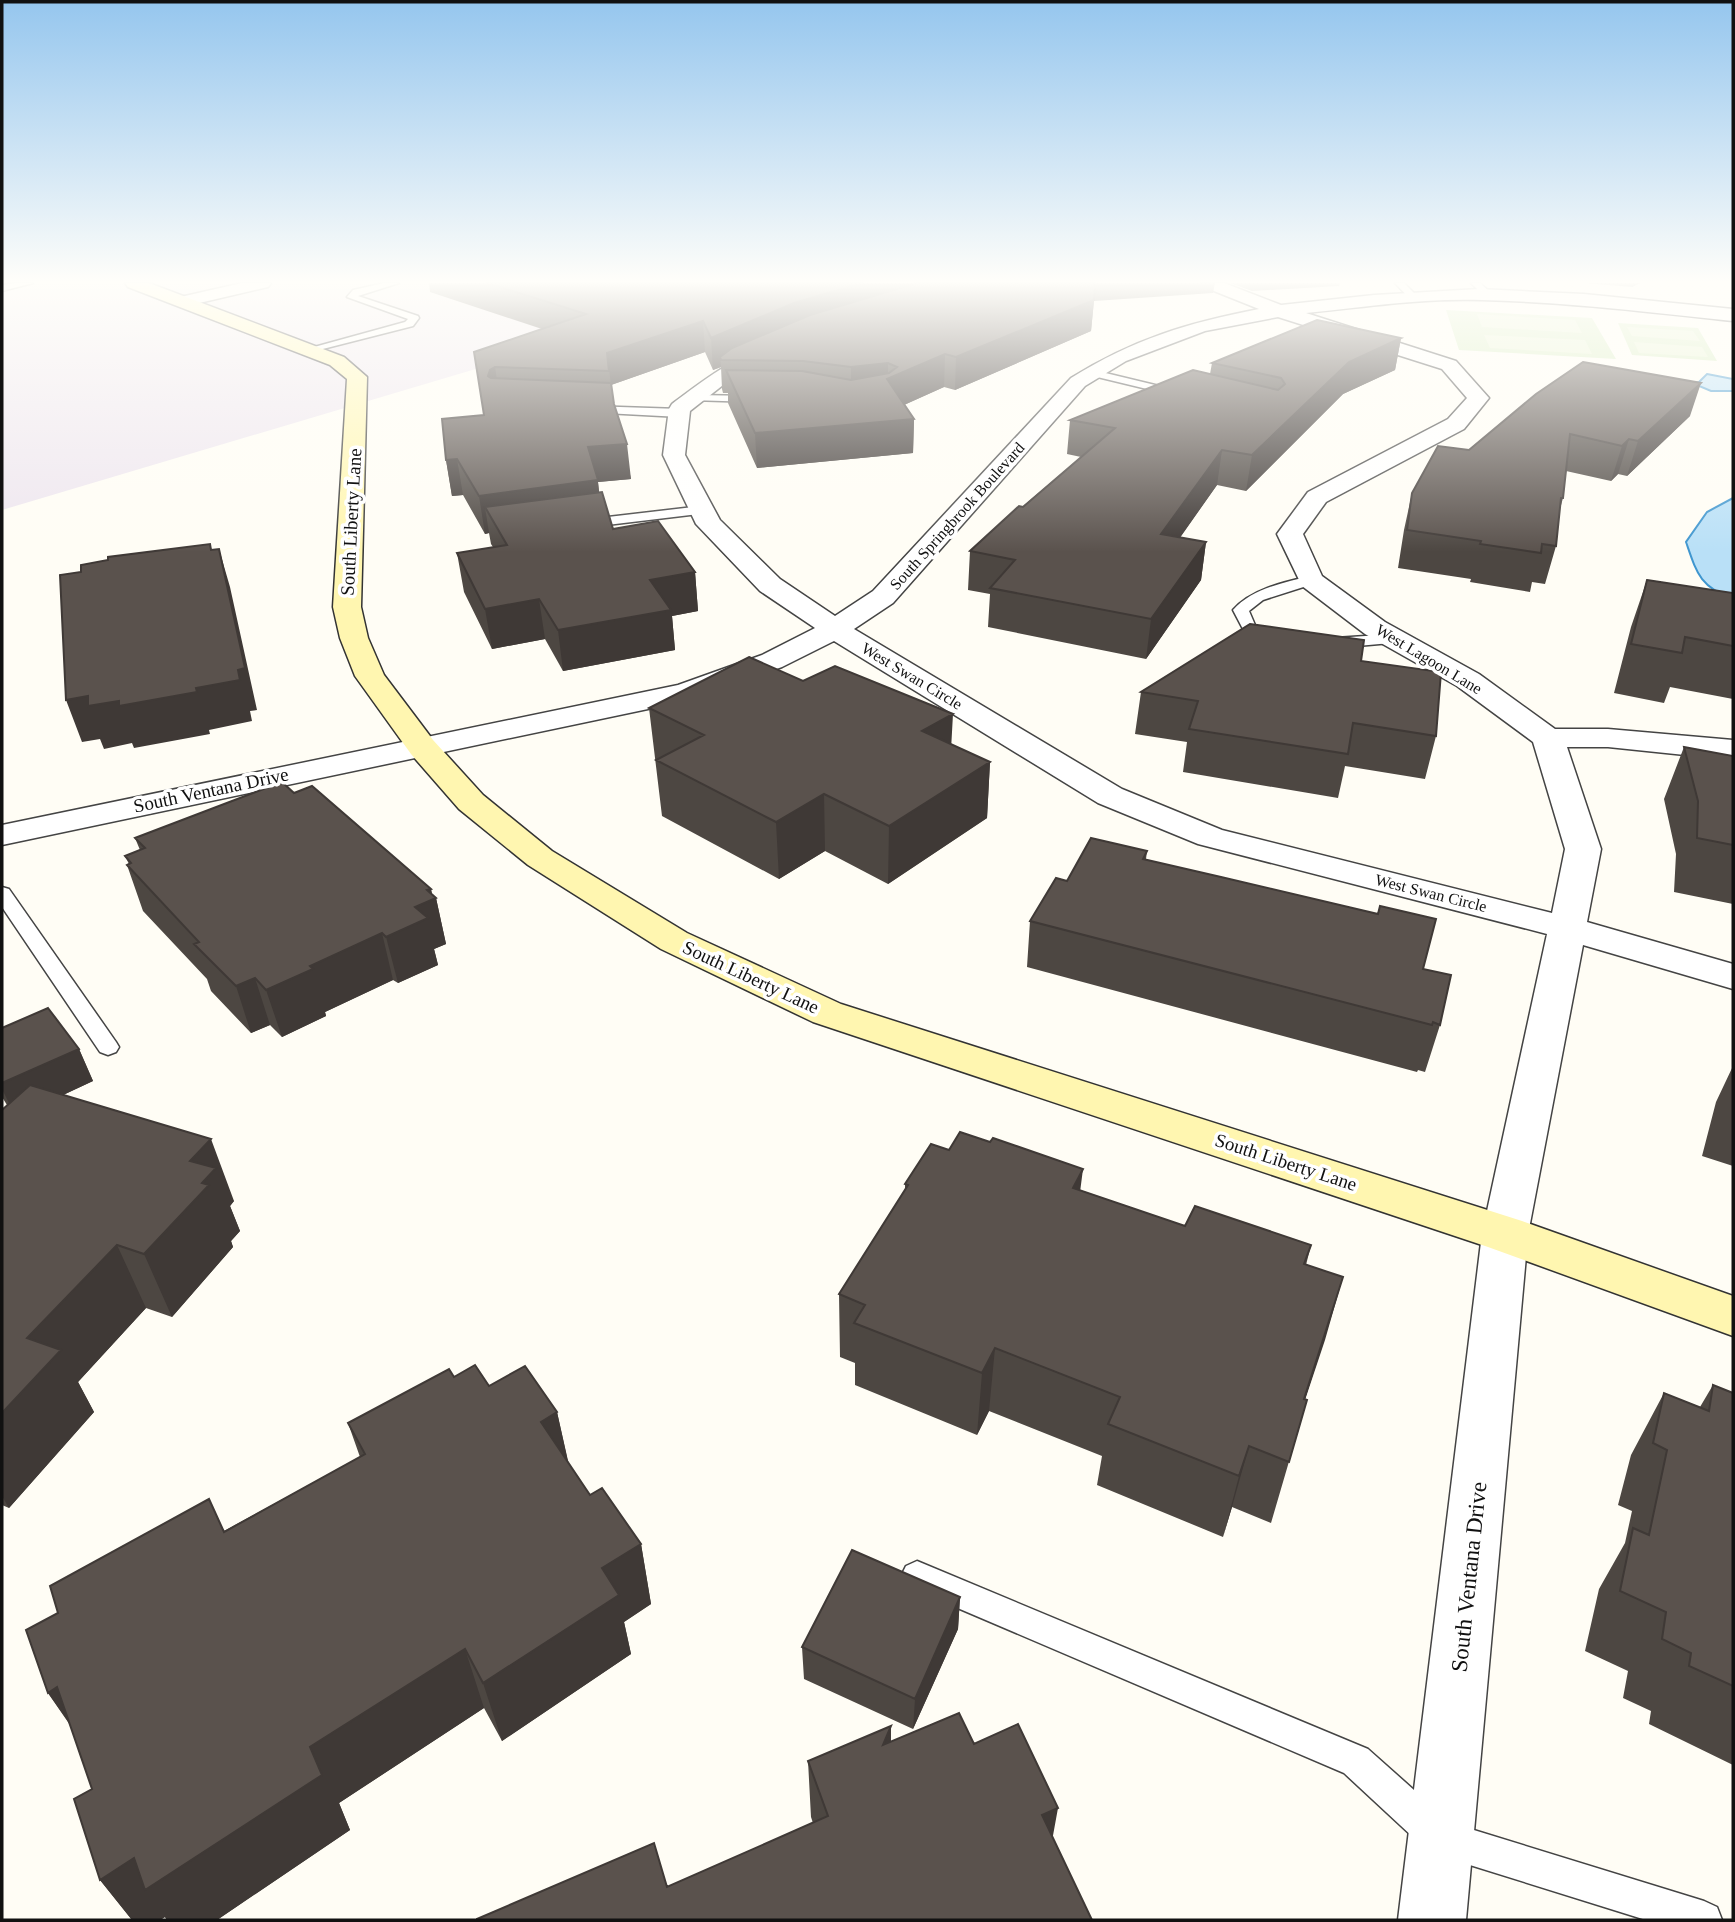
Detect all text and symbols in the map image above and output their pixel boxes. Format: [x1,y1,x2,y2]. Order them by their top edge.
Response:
street label: South Springbrook Boulevard [886,439,1028,594]
street label: South Liberty Lane [337,448,365,596]
street label: West Lagoon Lane [1372,621,1485,698]
street label: West Swan Circle [859,639,965,713]
street label: South Ventana Drive [132,763,290,817]
street label: West Swan Circle [1374,871,1488,915]
street label: South Liberty Lane [680,936,822,1018]
street label: South Liberty Lane [1212,1129,1360,1195]
street label: South Ventana Drive [1447,1481,1491,1673]

